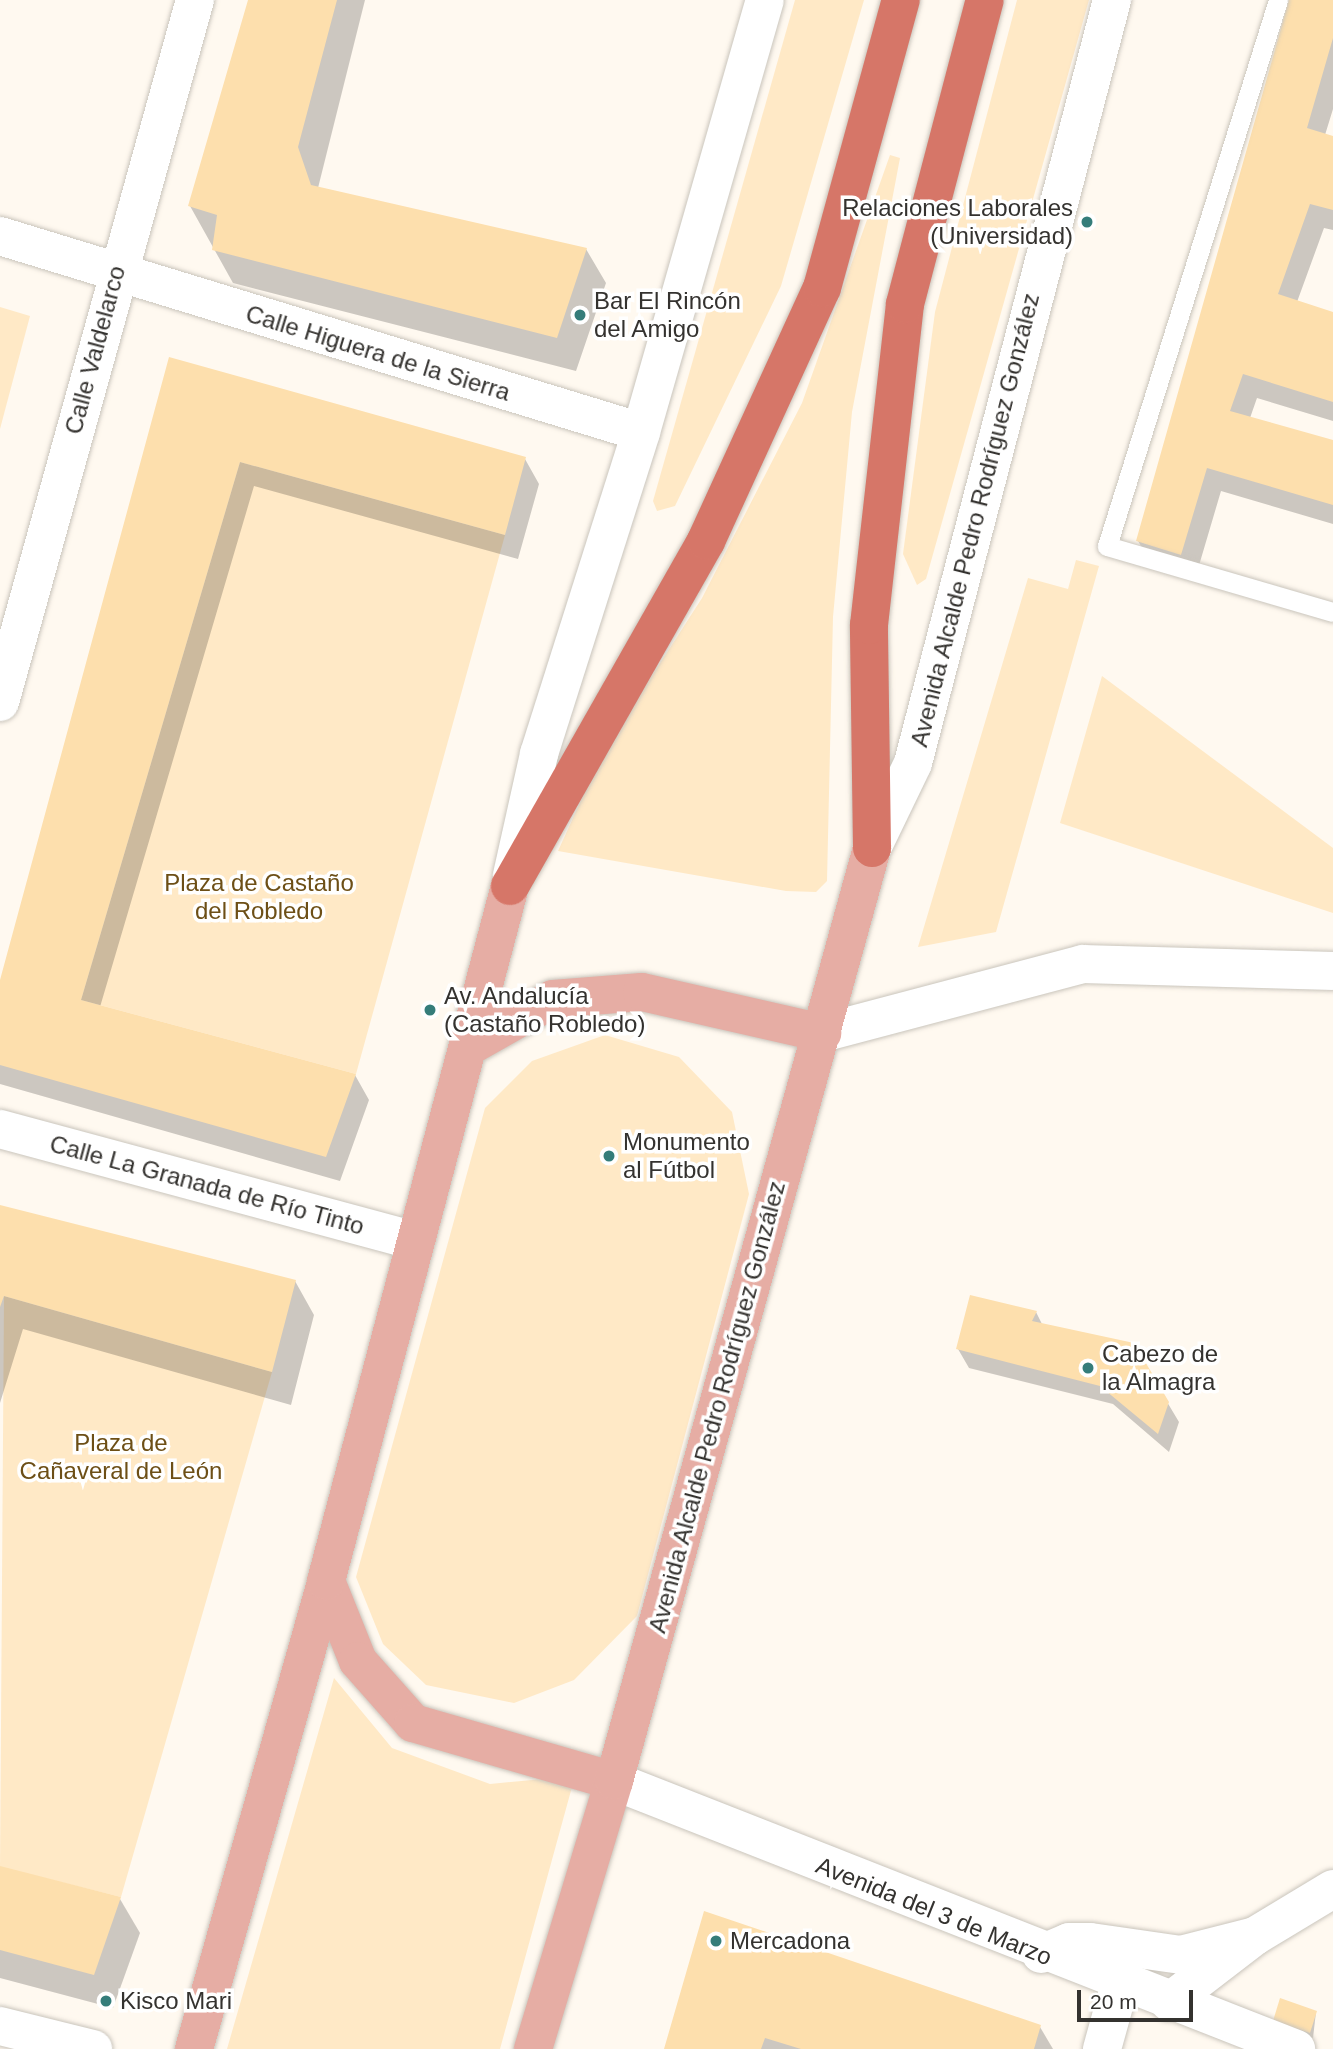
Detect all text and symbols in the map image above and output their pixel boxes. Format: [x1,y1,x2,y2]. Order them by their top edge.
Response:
place label: Relaciones Laborales (Universidad) [842,194,1073,250]
marker: Relaciones Laborales (Universidad) [1079,214,1095,230]
street label: Calle Valdelarco [59,263,131,437]
place label: Bar El Rincón del Amigo [594,287,741,343]
street label: Avenida Alcalde Pedro Rodríguez González [904,290,1046,750]
street label: Calle Higuera de la Sierra [242,299,514,407]
marker: Bar El Rincón del Amigo [572,307,588,323]
park label: Plaza de Castaño del Robledo [164,869,354,925]
place label: Av. Andalucía (Castaño Robledo) [444,982,645,1038]
marker: Av. Andalucía (Castaño Robledo) [422,1002,438,1018]
place label: Monumento al Fútbol [623,1128,750,1184]
street label: Calle La Granada de Río Tinto [46,1129,368,1241]
marker: Monumento al Fútbol [601,1148,617,1164]
street label: Avenida Alcalde Pedro Rodríguez González [643,1177,791,1637]
place label: Cabezo de la Almagra [1102,1340,1218,1396]
marker: Cabezo de la Almagra [1080,1360,1096,1376]
park label: Plaza de Cañaveral de León [20,1429,222,1485]
street label: Avenida del 3 de Marzo [812,1851,1056,1971]
place label: Mercadona [730,1927,850,1955]
marker: Mercadona [708,1933,724,1949]
scale bar [1081,1976,1196,2020]
place label: Kisco Mari [120,1987,232,2015]
text: 20 m [1090,1990,1137,2013]
marker: Kisco Mari [98,1993,114,2009]

